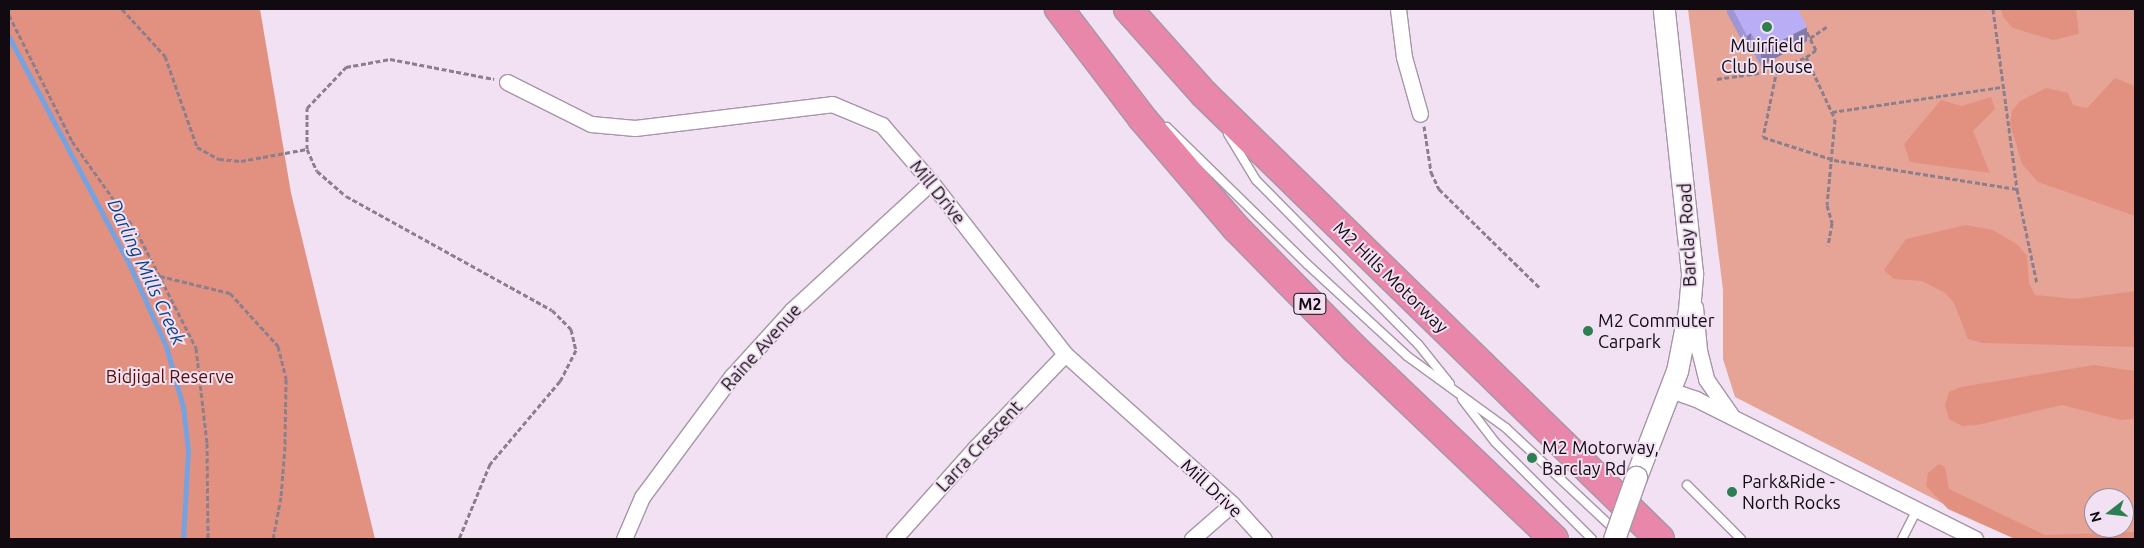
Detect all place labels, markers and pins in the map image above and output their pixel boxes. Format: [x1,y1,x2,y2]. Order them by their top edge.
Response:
marker: Muirfield Club House [1761,21,1773,33]
place label: Muirfield Club House [1721,35,1813,78]
place label: M2 Commuter Carpark [1598,310,1715,352]
marker: M2 Commuter Carpark [1582,325,1594,337]
place label: M2 Motorway, Barclay Rd [1542,437,1659,479]
marker: M2 Motorway, Barclay Rd [1526,452,1538,464]
place label: Park&Ride - North Rocks [1742,471,1841,514]
marker: Park&Ride - North Rocks [1726,486,1738,498]

